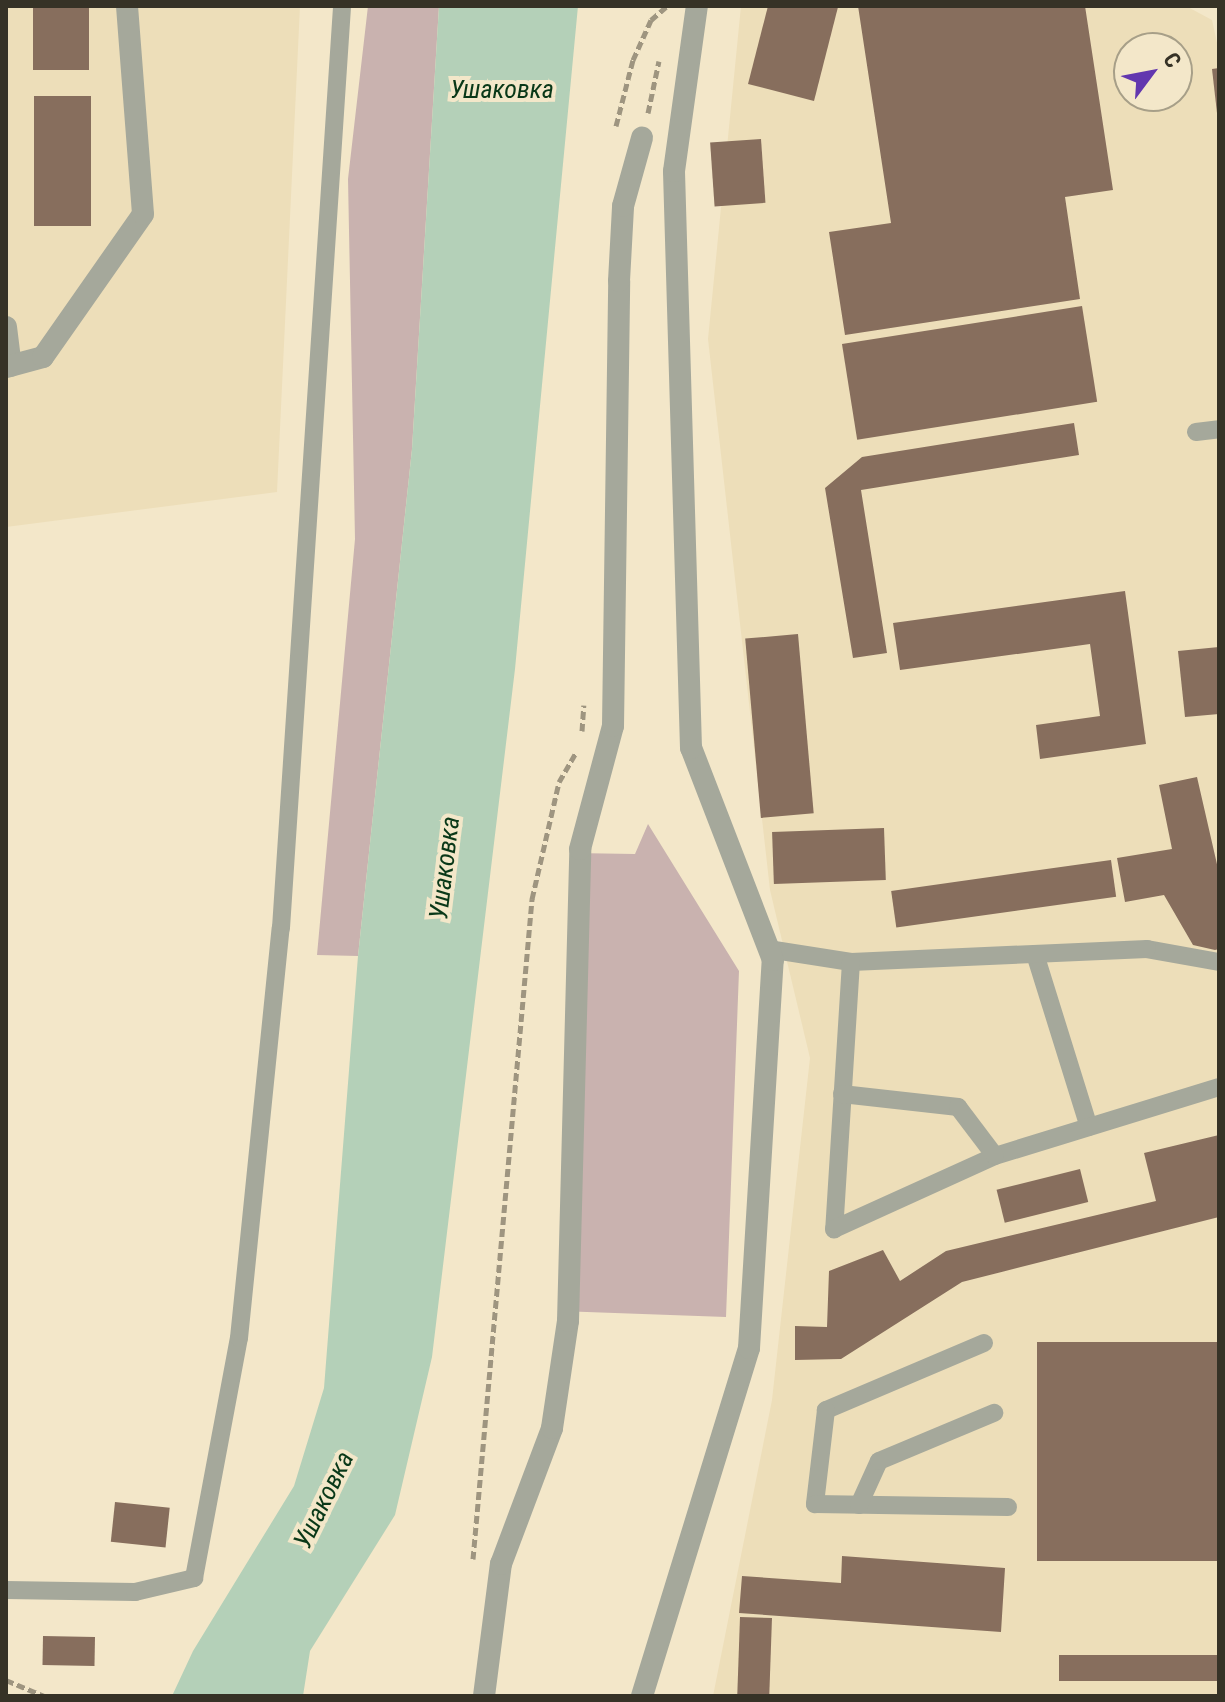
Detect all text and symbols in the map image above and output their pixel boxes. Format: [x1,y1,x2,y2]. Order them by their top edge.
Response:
north arrow [1113,32,1193,112]
text: С [1158,48,1186,72]
water label: Ушаковка [450,74,554,106]
water label: Ушаковка [423,815,467,921]
water label: Ушаковка [287,1447,361,1553]

